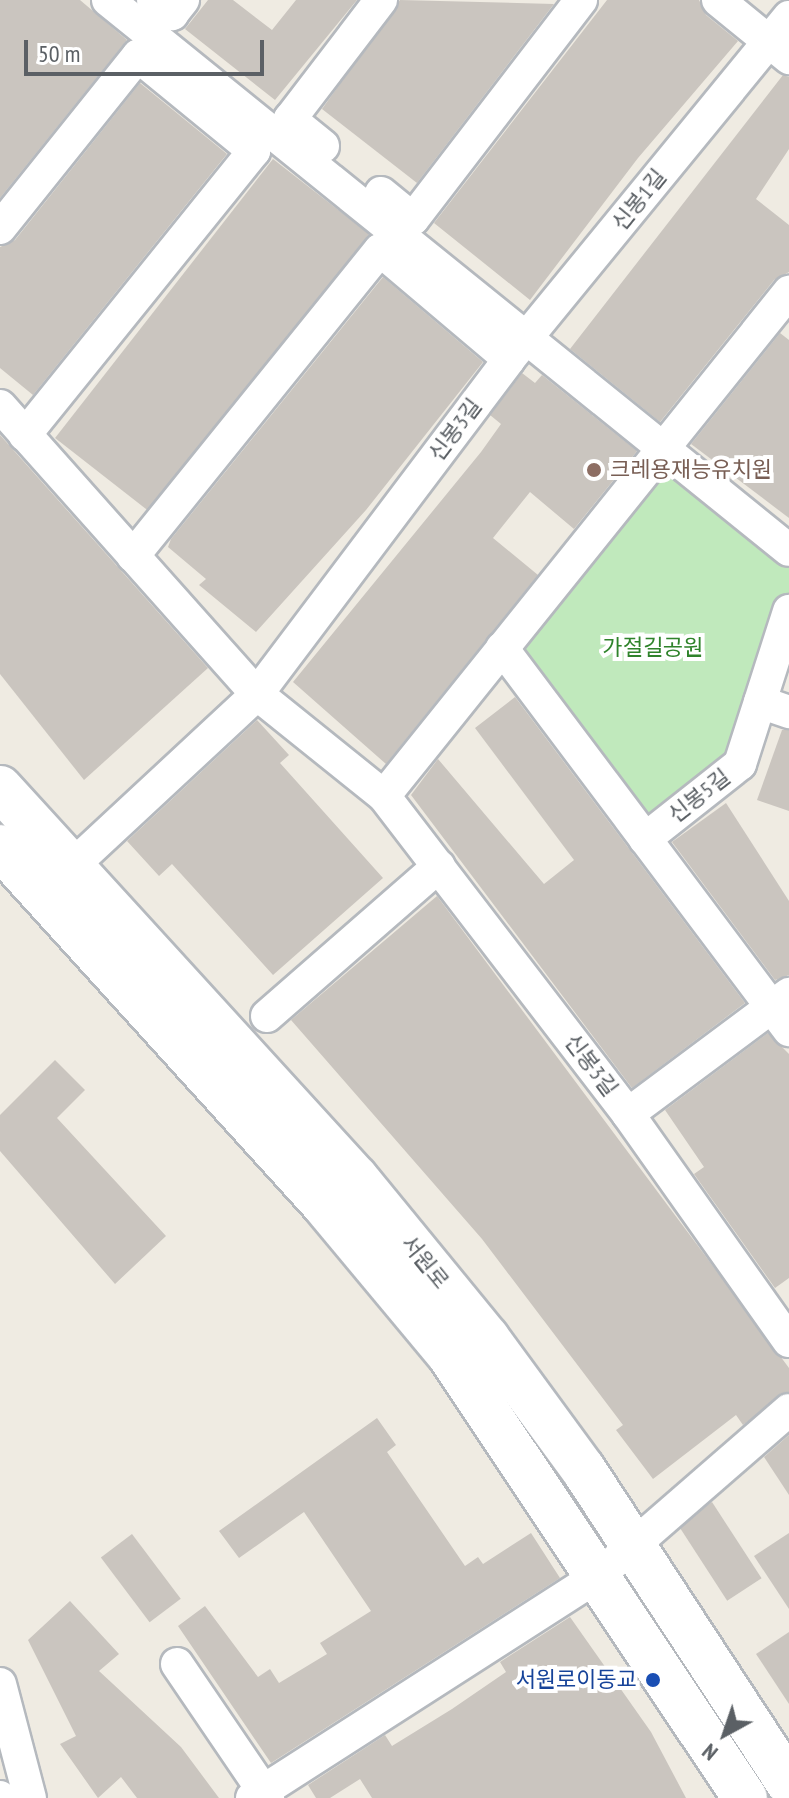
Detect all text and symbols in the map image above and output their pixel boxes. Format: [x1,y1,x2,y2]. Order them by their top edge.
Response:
scale bar [28,24,268,74]
text: 50 m [38,38,80,69]
street label: 신봉1길 [607,164,671,236]
street label: 신봉3길 [423,394,487,466]
place label: 크레용재능유치원 [610,457,772,483]
marker: 크레용재능유치원 [585,461,603,479]
park label: 가절길공원 [602,635,704,661]
street label: 신봉5길 [663,764,735,828]
street label: 신봉3길 [559,1029,623,1101]
street label: 서원로 [396,1230,454,1294]
place label: 서원로이동교 [516,1667,637,1693]
marker: 서원로이동교 [644,1671,662,1689]
north arrow [685,1694,765,1774]
text: N [696,1738,723,1767]

